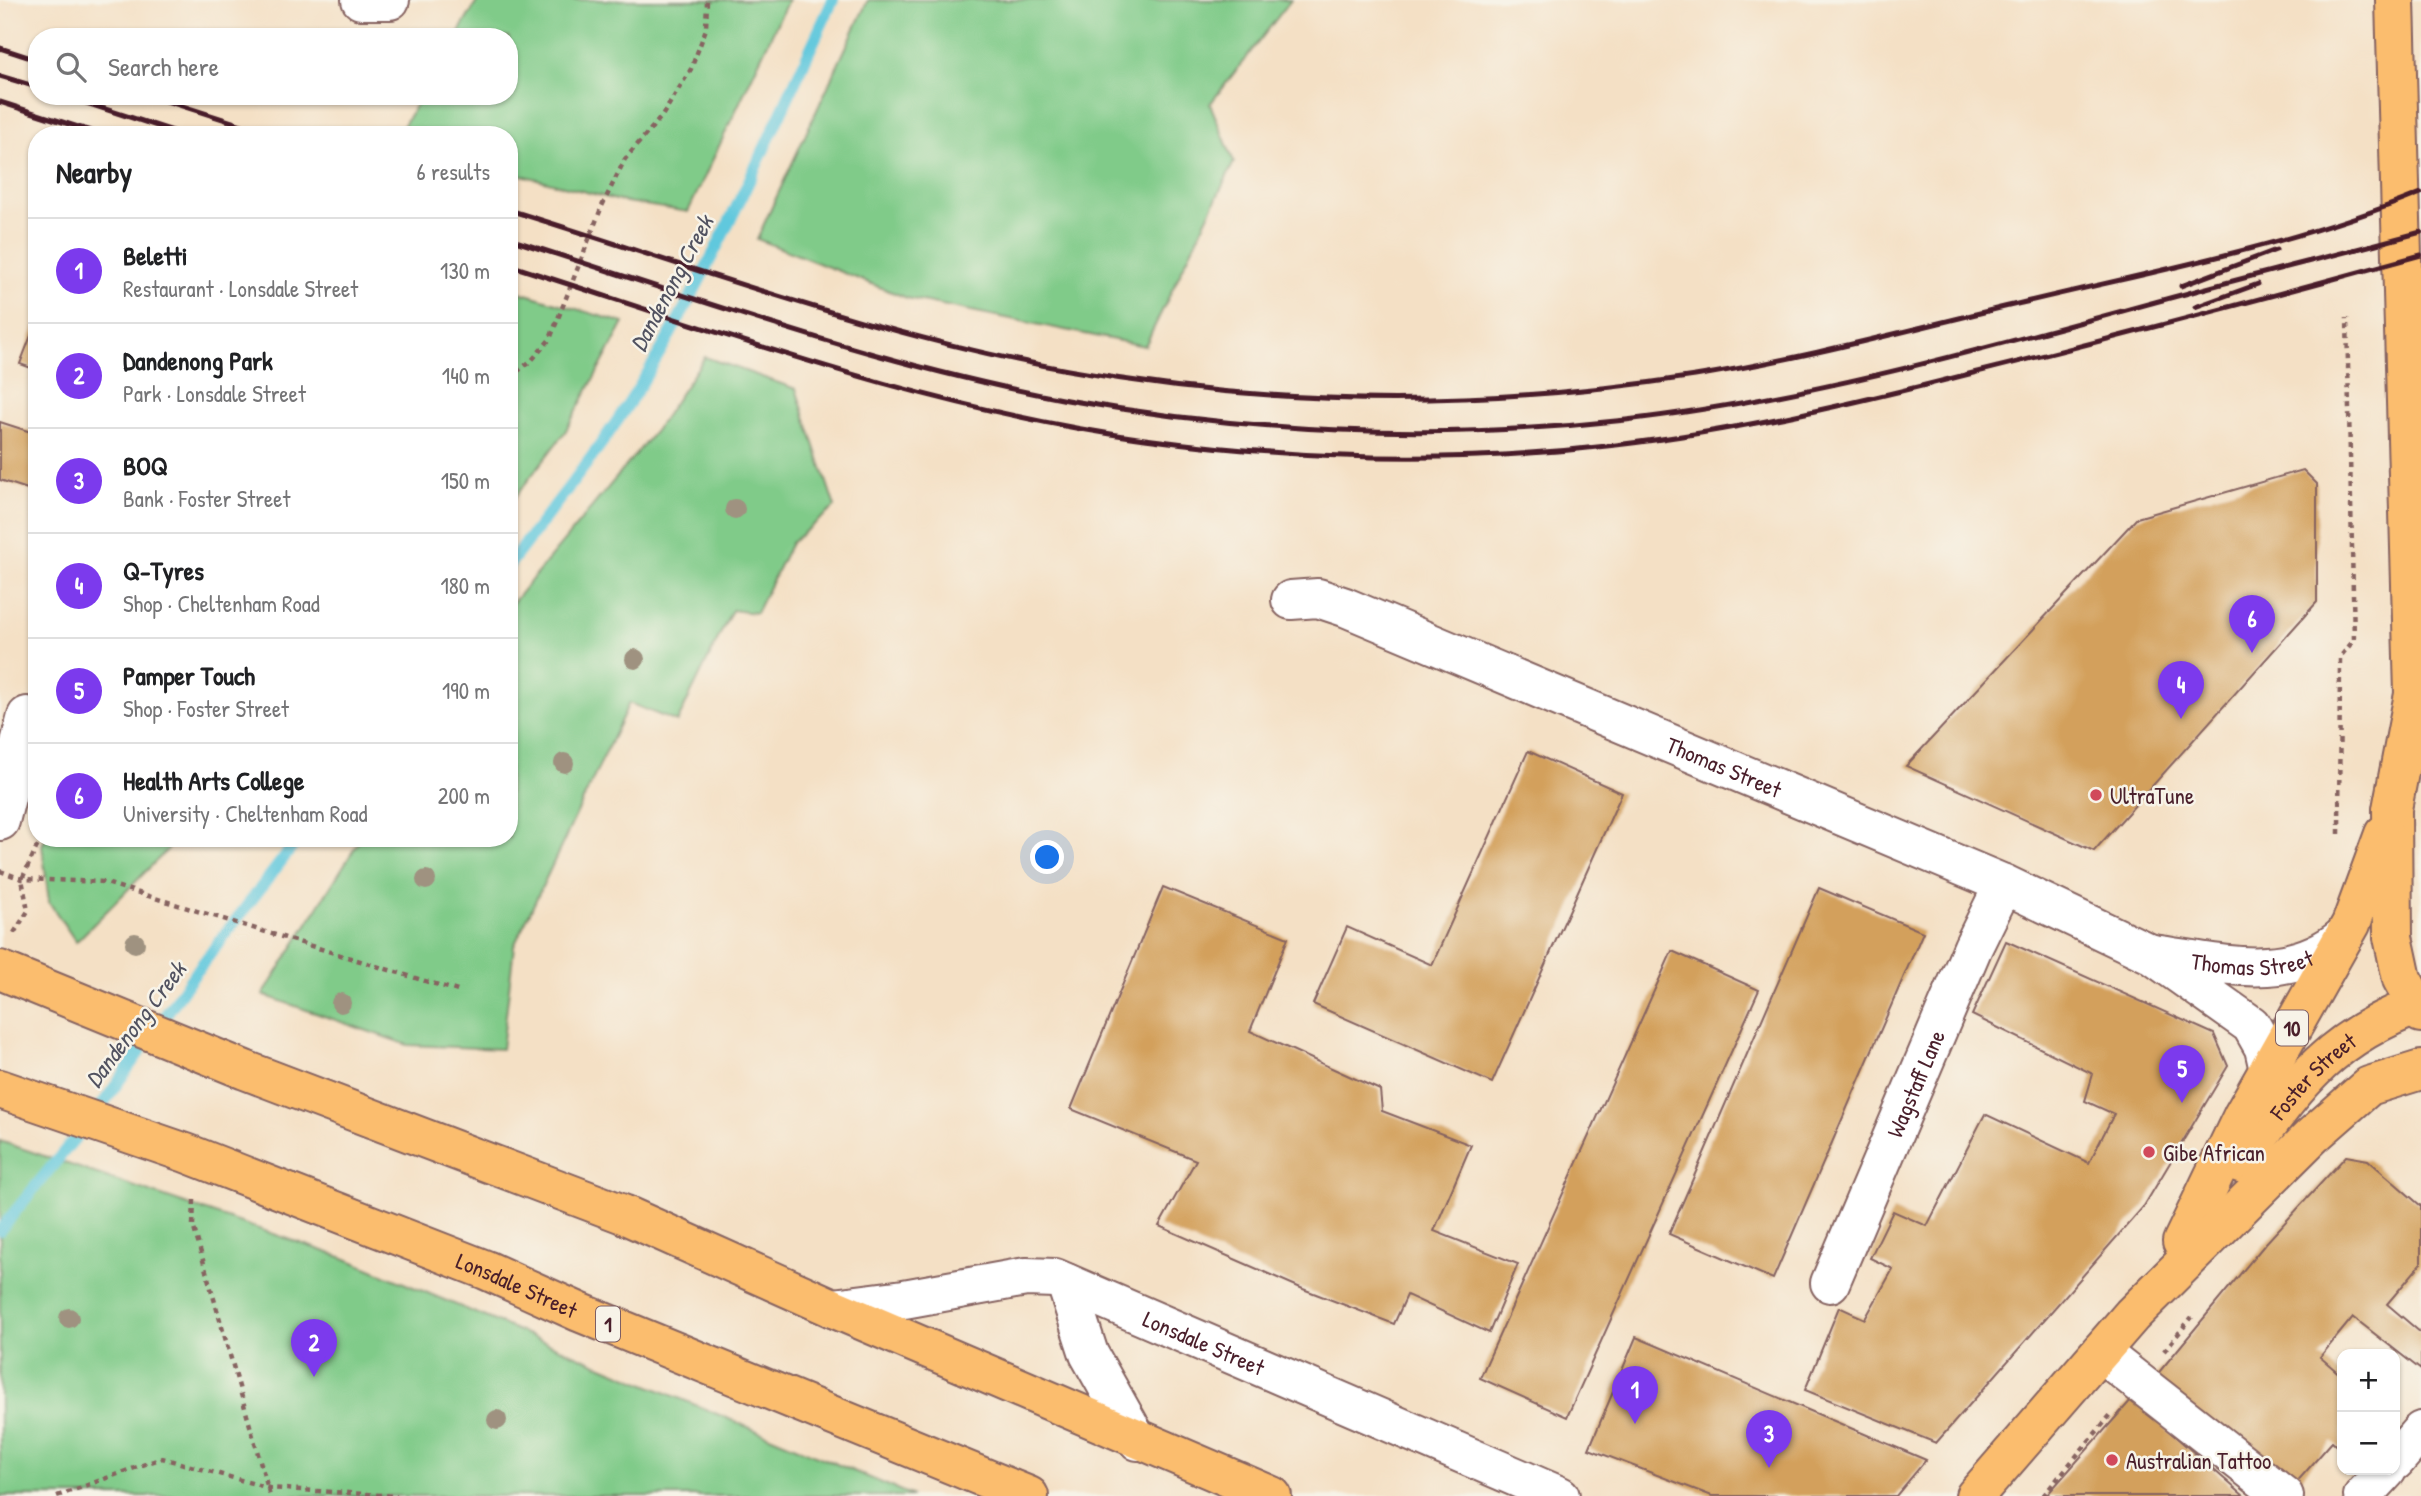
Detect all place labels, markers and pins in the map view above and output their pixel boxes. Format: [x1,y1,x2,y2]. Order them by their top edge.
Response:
pin: 6 [2229,595,2275,653]
pin: 4 [2158,661,2204,719]
place label: UltraTune [2110,780,2194,811]
marker: UltraTune [2088,787,2104,803]
pin: 5 [2159,1045,2205,1103]
place label: Gibe African [2163,1137,2265,1168]
marker: Gibe African [2141,1144,2157,1160]
pin: 2 [291,1319,337,1377]
pin: 1 [1612,1366,1658,1424]
pin: 3 [1746,1410,1792,1468]
place label: Australian Tattoo [2126,1445,2271,1476]
marker: Australian Tattoo [2104,1452,2120,1468]

